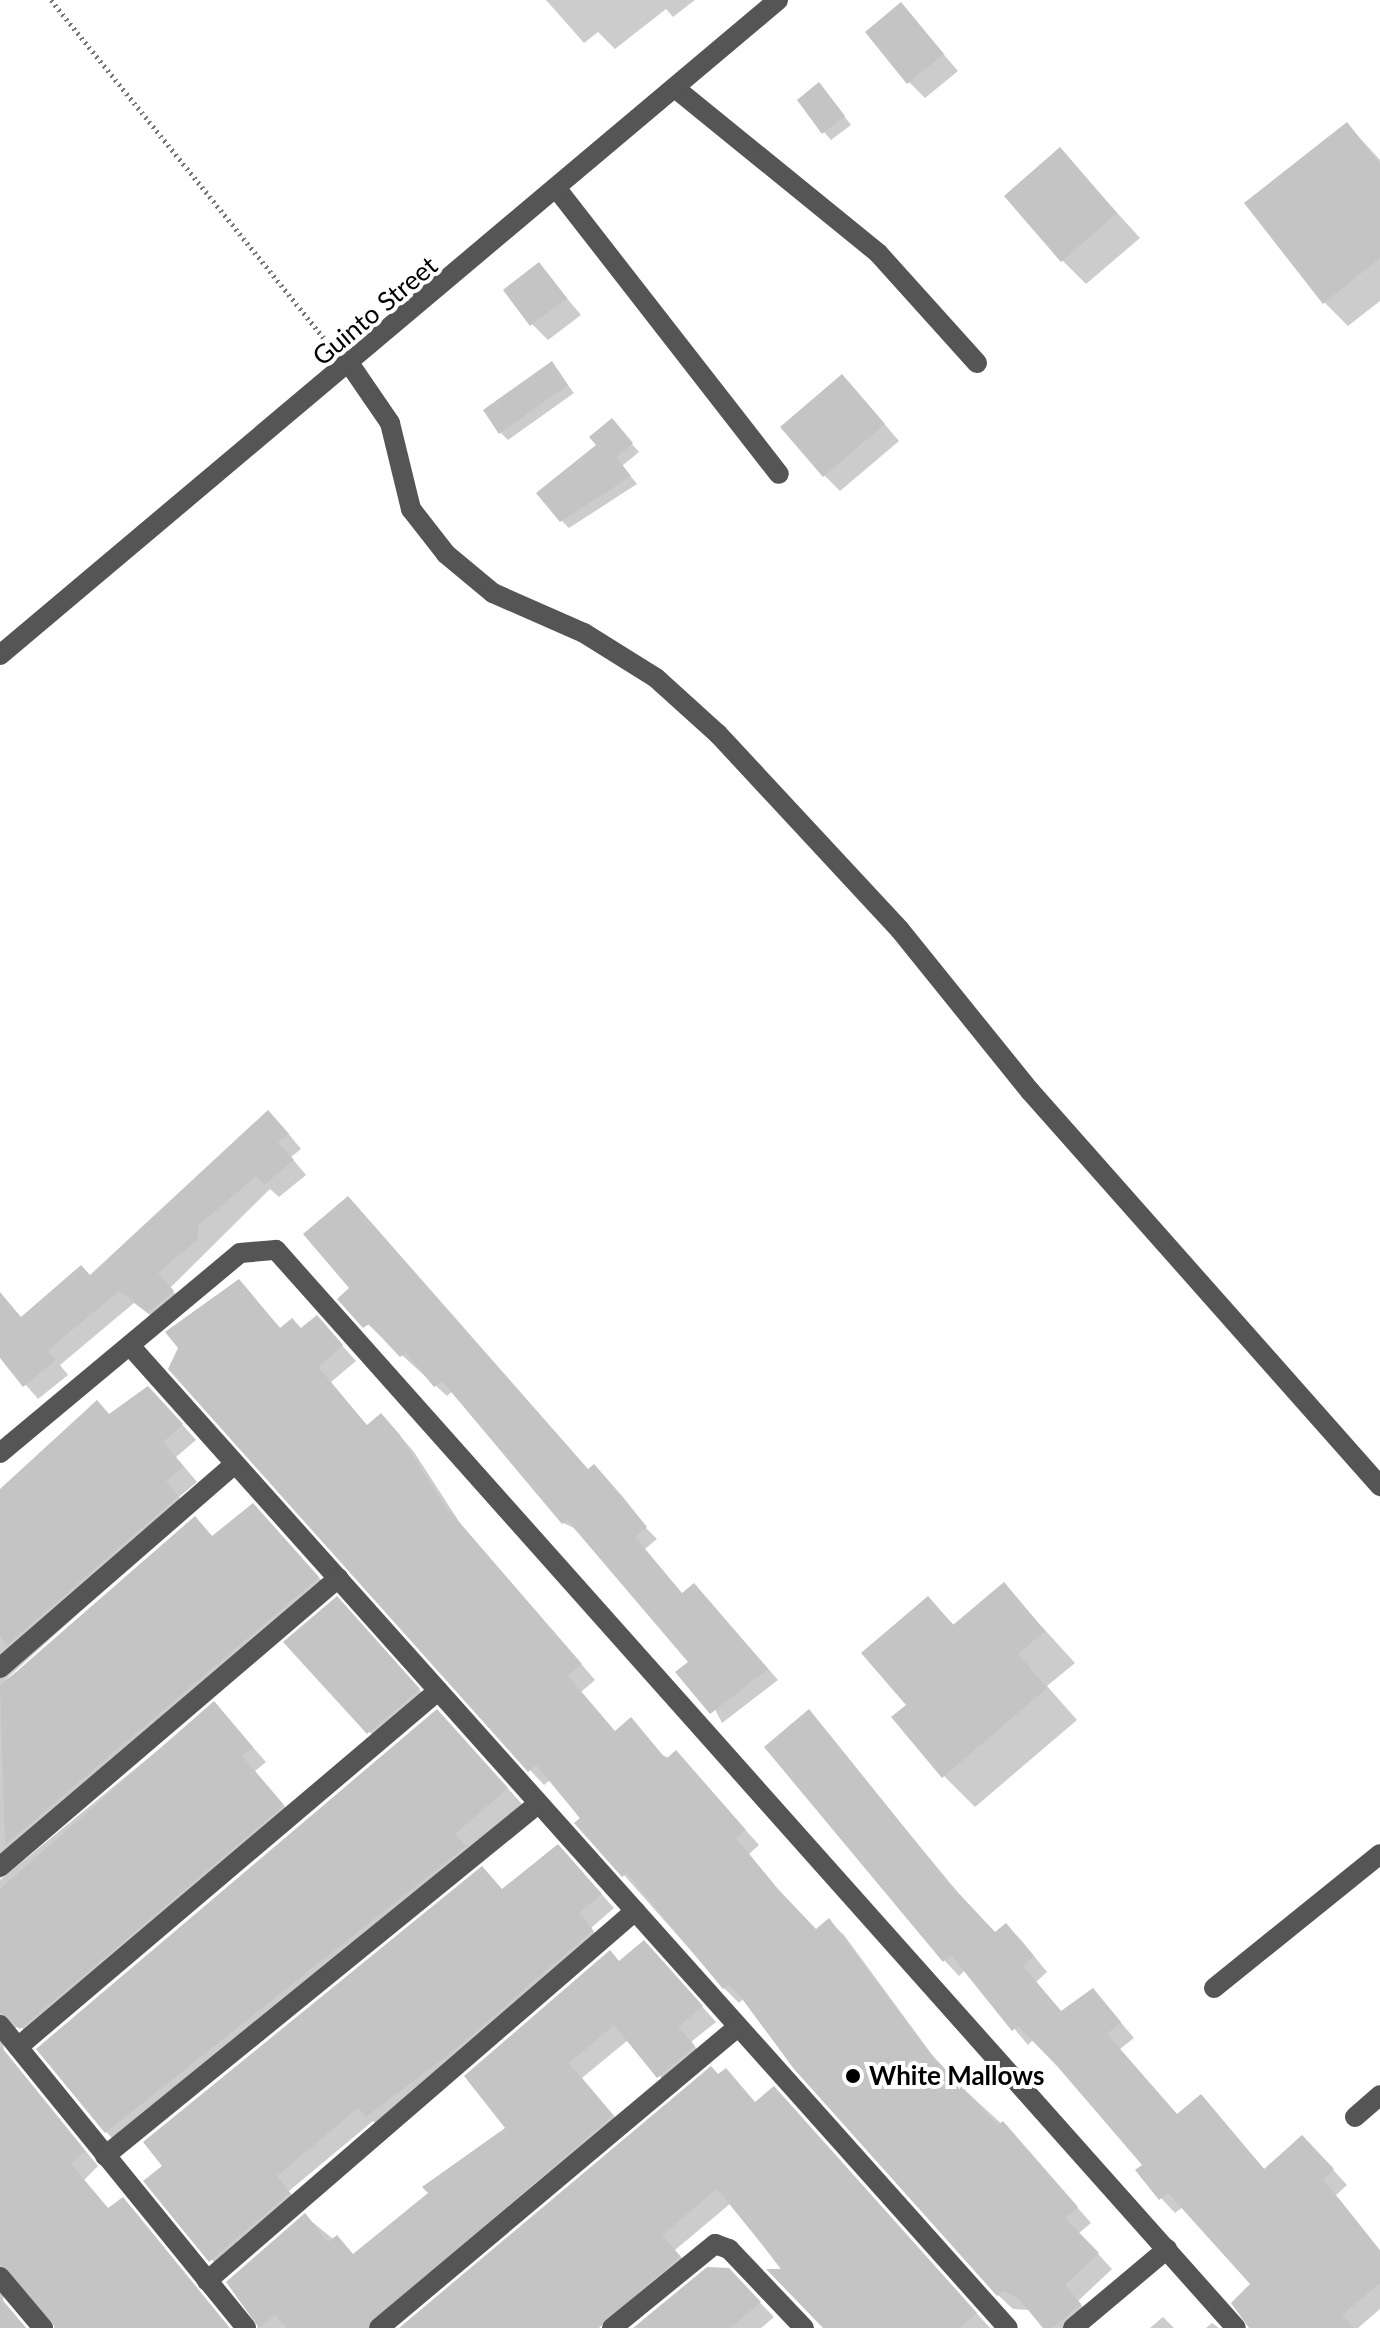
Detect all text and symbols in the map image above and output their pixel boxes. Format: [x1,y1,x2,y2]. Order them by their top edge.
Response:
street label: Guinto Street [306,250,444,372]
place label: White Mallows [869,2060,1044,2092]
marker: White Mallows [844,2067,862,2085]

